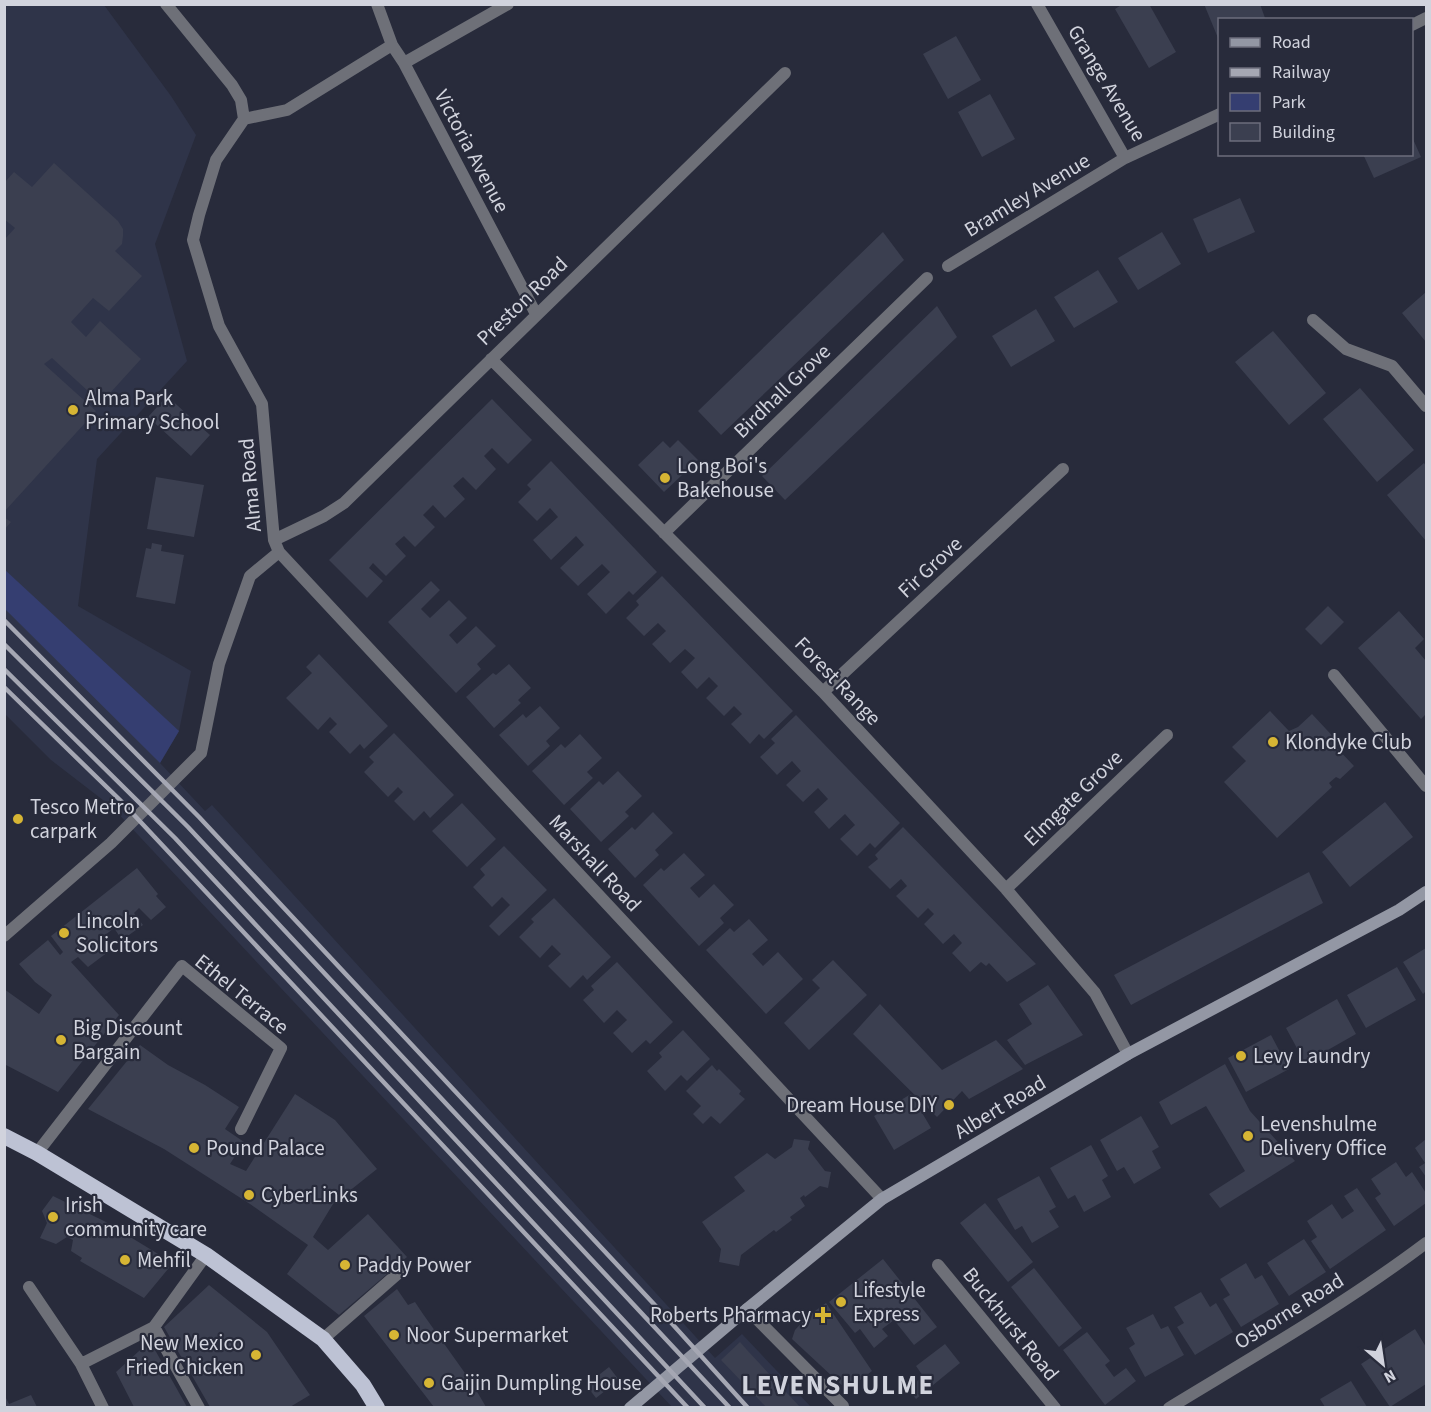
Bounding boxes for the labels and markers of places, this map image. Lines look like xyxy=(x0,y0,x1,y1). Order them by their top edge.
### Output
place label: Alma Park Primary School xyxy=(85,383,220,437)
marker: Alma Park Primary School xyxy=(66,403,80,417)
place label: Long Boi's Bakehouse xyxy=(677,451,774,505)
marker: Long Boi's Bakehouse xyxy=(658,471,672,485)
place label: Klondyke Club xyxy=(1285,727,1412,757)
marker: Klondyke Club xyxy=(1266,735,1280,749)
place label: Tesco Metro carpark xyxy=(30,792,135,846)
marker: Tesco Metro carpark xyxy=(11,812,25,826)
place label: Lincoln Solicitors xyxy=(76,906,158,960)
marker: Lincoln Solicitors xyxy=(57,926,71,940)
place label: Big Discount Bargain xyxy=(73,1013,183,1067)
marker: Big Discount Bargain xyxy=(54,1033,68,1047)
place label: Levy Laundry xyxy=(1253,1041,1370,1071)
marker: Levy Laundry xyxy=(1234,1049,1248,1063)
place label: Dream House DIY xyxy=(786,1090,938,1120)
marker: Dream House DIY xyxy=(942,1098,956,1112)
place label: Levenshulme Delivery Office xyxy=(1260,1109,1387,1163)
marker: Levenshulme Delivery Office xyxy=(1241,1129,1255,1143)
place label: Pound Palace xyxy=(206,1133,325,1163)
marker: Pound Palace xyxy=(187,1141,201,1155)
place label: CyberLinks xyxy=(261,1180,358,1210)
marker: CyberLinks xyxy=(242,1188,256,1202)
place label: Irish community care xyxy=(65,1190,207,1244)
marker: Irish community care xyxy=(46,1210,60,1224)
place label: Mehfil xyxy=(137,1245,191,1275)
place label: Paddy Power xyxy=(357,1250,472,1280)
marker: Mehfil xyxy=(118,1253,132,1267)
marker: Paddy Power xyxy=(338,1258,352,1272)
place label: Lifestyle Express xyxy=(853,1275,926,1329)
marker: Lifestyle Express xyxy=(834,1295,848,1309)
place label: Roberts Pharmacy xyxy=(650,1300,811,1330)
marker: Roberts Pharmacy xyxy=(816,1308,830,1322)
place label: Noor Supermarket xyxy=(406,1320,568,1350)
place label: New Mexico Fried Chicken xyxy=(125,1328,244,1382)
marker: Noor Supermarket xyxy=(387,1328,401,1342)
marker: New Mexico Fried Chicken xyxy=(249,1348,263,1362)
place label: Gaijin Dumpling House xyxy=(441,1368,642,1398)
marker: Gaijin Dumpling House xyxy=(422,1376,436,1390)

